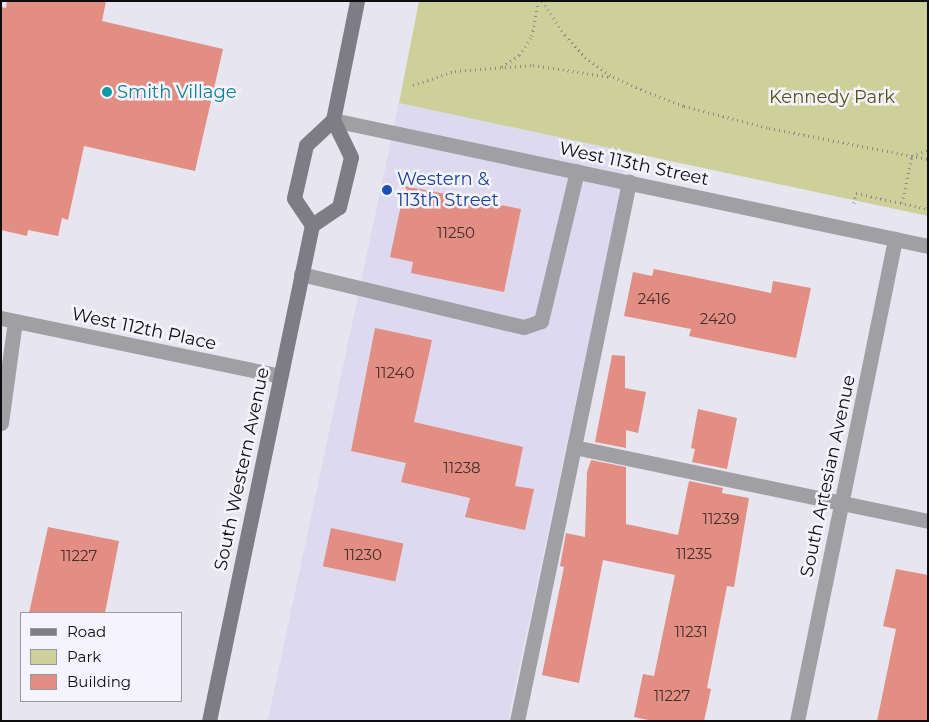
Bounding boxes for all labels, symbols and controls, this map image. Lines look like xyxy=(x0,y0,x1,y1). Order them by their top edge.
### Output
place label: Smith Village xyxy=(117,81,237,103)
marker: Smith Village xyxy=(101,86,113,98)
park label: Kennedy Park xyxy=(769,86,895,108)
street label: West 113th Street xyxy=(557,138,711,190)
place label: Western & 113th Street xyxy=(397,169,499,212)
marker: Western & 113th Street xyxy=(381,184,393,196)
house number: 11250 xyxy=(437,224,475,242)
house number: 2416 xyxy=(638,290,670,308)
street label: West 112th Place xyxy=(70,303,218,355)
house number: 2420 xyxy=(700,310,736,328)
house number: 11240 xyxy=(376,364,414,382)
street label: South Western Avenue xyxy=(210,365,274,573)
street label: South Artesian Avenue xyxy=(796,373,860,579)
house number: 11238 xyxy=(443,459,481,477)
house number: 11239 xyxy=(703,510,739,528)
house number: 11235 xyxy=(676,545,712,563)
house number: 11230 xyxy=(344,546,382,564)
house number: 11227 xyxy=(61,547,97,565)
legend xyxy=(20,612,182,702)
text: Road xyxy=(67,622,106,641)
house number: 11231 xyxy=(674,623,708,641)
text: Park xyxy=(67,647,101,666)
text: Building xyxy=(67,672,131,691)
house number: 11227 xyxy=(654,687,690,705)

